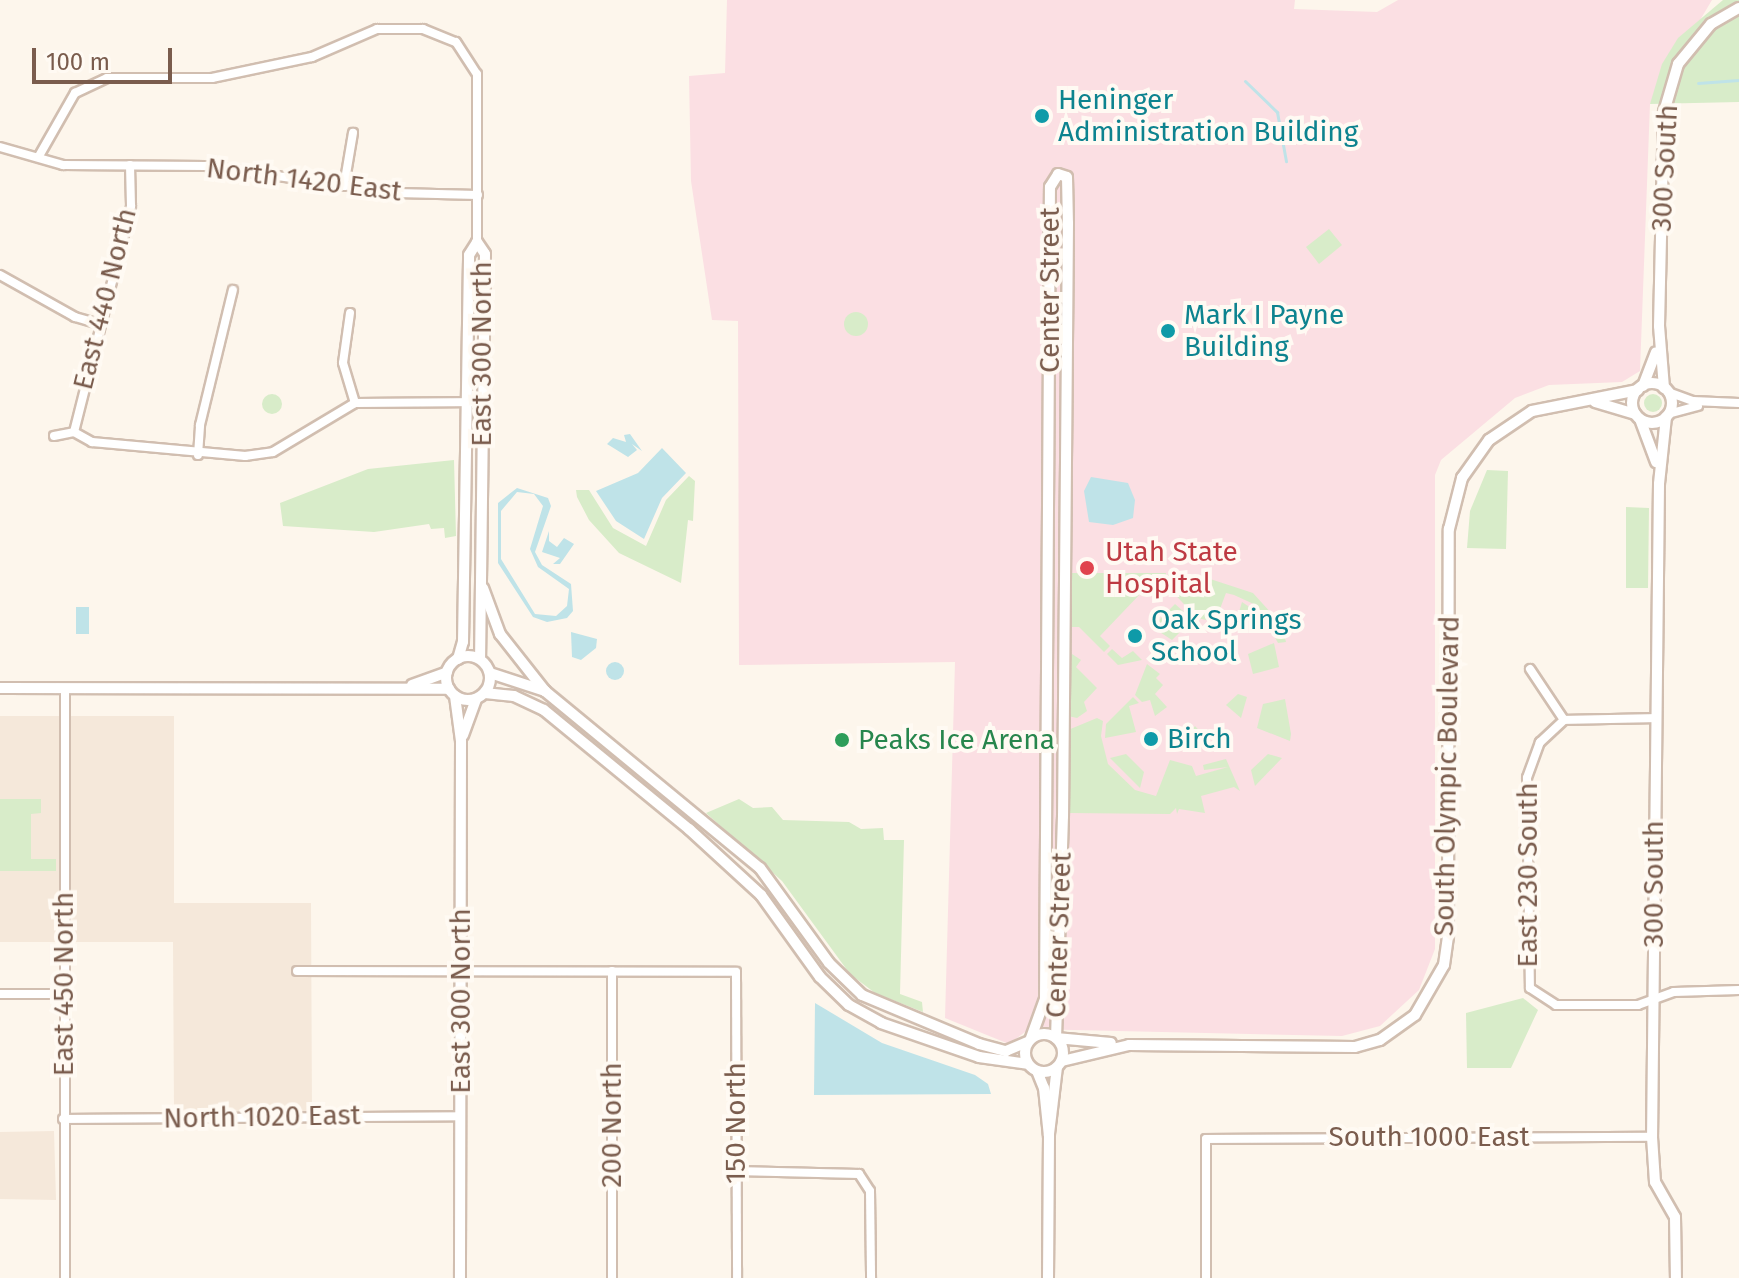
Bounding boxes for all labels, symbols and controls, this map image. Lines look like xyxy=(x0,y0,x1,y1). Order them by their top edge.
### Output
scale bar xyxy=(36,32,176,82)
text: 100 m xyxy=(46,48,110,76)
place label: Heninger Administration Building xyxy=(1058,83,1358,149)
street label: 300 South xyxy=(1645,104,1685,232)
marker: Heninger Administration Building xyxy=(1033,107,1051,125)
street label: North 1420 East xyxy=(205,151,403,209)
street label: East 440 North xyxy=(66,205,144,393)
street label: Center Street xyxy=(1033,207,1067,373)
street label: East 300 North xyxy=(465,261,499,447)
place label: Mark I Payne Building xyxy=(1184,298,1344,364)
marker: Mark I Payne Building xyxy=(1159,322,1177,340)
place label: Utah State Hospital xyxy=(1105,535,1238,601)
marker: Utah State Hospital xyxy=(1076,557,1098,579)
place label: Oak Springs School xyxy=(1151,603,1302,669)
street label: South Olympic Boulevard xyxy=(1427,616,1467,936)
marker: Oak Springs School xyxy=(1126,627,1144,645)
place label: Birch xyxy=(1167,722,1232,756)
place label: Peaks Ice Arena xyxy=(858,723,1055,757)
marker: Birch xyxy=(1142,730,1160,748)
marker: Peaks Ice Arena xyxy=(833,731,851,749)
street label: East 230 South xyxy=(1511,782,1545,968)
street label: 300 South xyxy=(1637,820,1671,948)
street label: Center Street xyxy=(1039,852,1079,1018)
street label: East 450 North xyxy=(47,892,81,1076)
street label: East 300 North xyxy=(444,908,478,1094)
street label: 200 North xyxy=(595,1062,629,1188)
street label: 150 North xyxy=(719,1062,753,1184)
street label: North 1020 East xyxy=(163,1098,361,1136)
street label: South 1000 East xyxy=(1328,1120,1530,1154)

